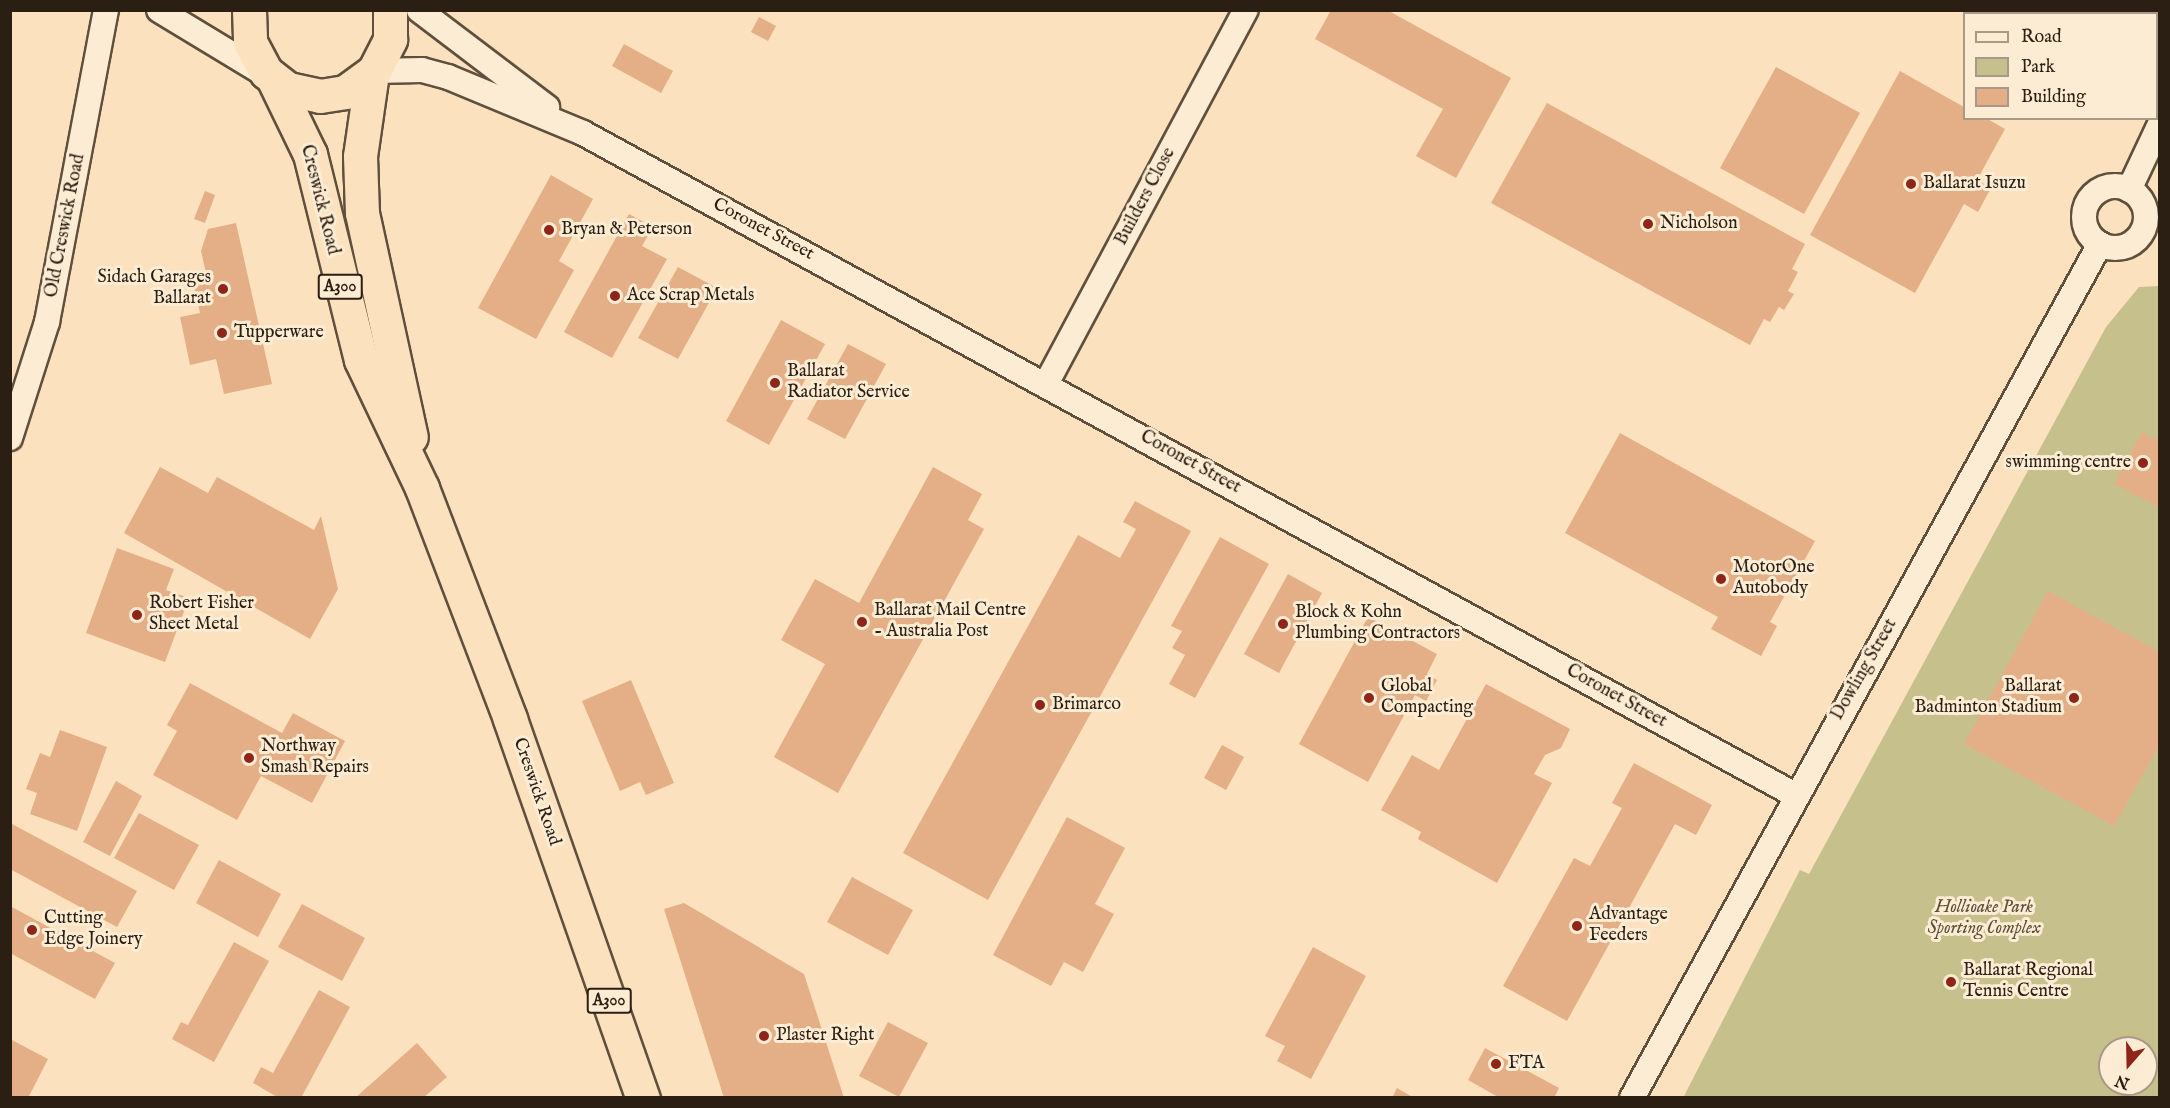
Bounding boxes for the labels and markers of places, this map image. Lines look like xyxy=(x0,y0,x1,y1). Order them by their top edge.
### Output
place label: Ballarat Isuzu xyxy=(1923,173,2026,195)
marker: Ballarat Isuzu xyxy=(1904,177,1918,191)
place label: Nicholson xyxy=(1660,213,1738,235)
marker: Nicholson xyxy=(1641,217,1655,231)
place label: Bryan & Peterson xyxy=(561,219,692,241)
marker: Bryan & Peterson xyxy=(542,223,556,237)
place label: Sidach Garages Ballarat xyxy=(98,268,211,310)
marker: Sidach Garages Ballarat xyxy=(216,282,230,296)
place label: Ace Scrap Metals xyxy=(627,285,754,307)
marker: Ace Scrap Metals xyxy=(608,289,622,303)
place label: Tupperware xyxy=(234,322,324,344)
marker: Tupperware xyxy=(215,326,229,340)
place label: Ballarat Radiator Service xyxy=(787,362,910,404)
marker: Ballarat Radiator Service xyxy=(768,376,782,390)
place label: swimming centre xyxy=(2006,452,2131,474)
marker: swimming centre xyxy=(2136,456,2150,470)
place label: MotorOne Autobody xyxy=(1733,558,1815,600)
marker: MotorOne Autobody xyxy=(1714,572,1728,586)
place label: Robert Fisher Sheet Metal xyxy=(149,594,254,636)
place label: Ballarat Mail Centre - Australia Post xyxy=(874,601,1026,644)
place label: Block & Kohn Plumbing Contractors xyxy=(1295,603,1460,646)
marker: Robert Fisher Sheet Metal xyxy=(130,608,144,622)
marker: Ballarat Mail Centre - Australia Post xyxy=(855,615,869,629)
marker: Block & Kohn Plumbing Contractors xyxy=(1276,617,1290,631)
place label: Global Compacting xyxy=(1381,677,1473,720)
place label: Ballarat Badminton Stadium xyxy=(1914,677,2062,720)
marker: Global Compacting xyxy=(1362,691,1376,705)
marker: Ballarat Badminton Stadium xyxy=(2067,691,2081,705)
place label: Brimarco xyxy=(1052,694,1121,716)
marker: Brimarco xyxy=(1033,698,1047,712)
place label: Northway Smash Repairs xyxy=(261,737,369,780)
marker: Northway Smash Repairs xyxy=(242,751,256,765)
place label: Advantage Feeders xyxy=(1589,905,1668,948)
place label: Cutting Edge Joinery xyxy=(44,909,143,952)
marker: Advantage Feeders xyxy=(1570,919,1584,933)
marker: Cutting Edge Joinery xyxy=(25,923,39,937)
place label: Ballarat Regional Tennis Centre xyxy=(1963,961,2093,1004)
marker: Ballarat Regional Tennis Centre xyxy=(1944,975,1958,989)
place label: Plaster Right xyxy=(776,1025,874,1047)
marker: Plaster Right xyxy=(757,1029,771,1043)
place label: FTA xyxy=(1508,1053,1544,1075)
marker: FTA xyxy=(1489,1057,1503,1071)

